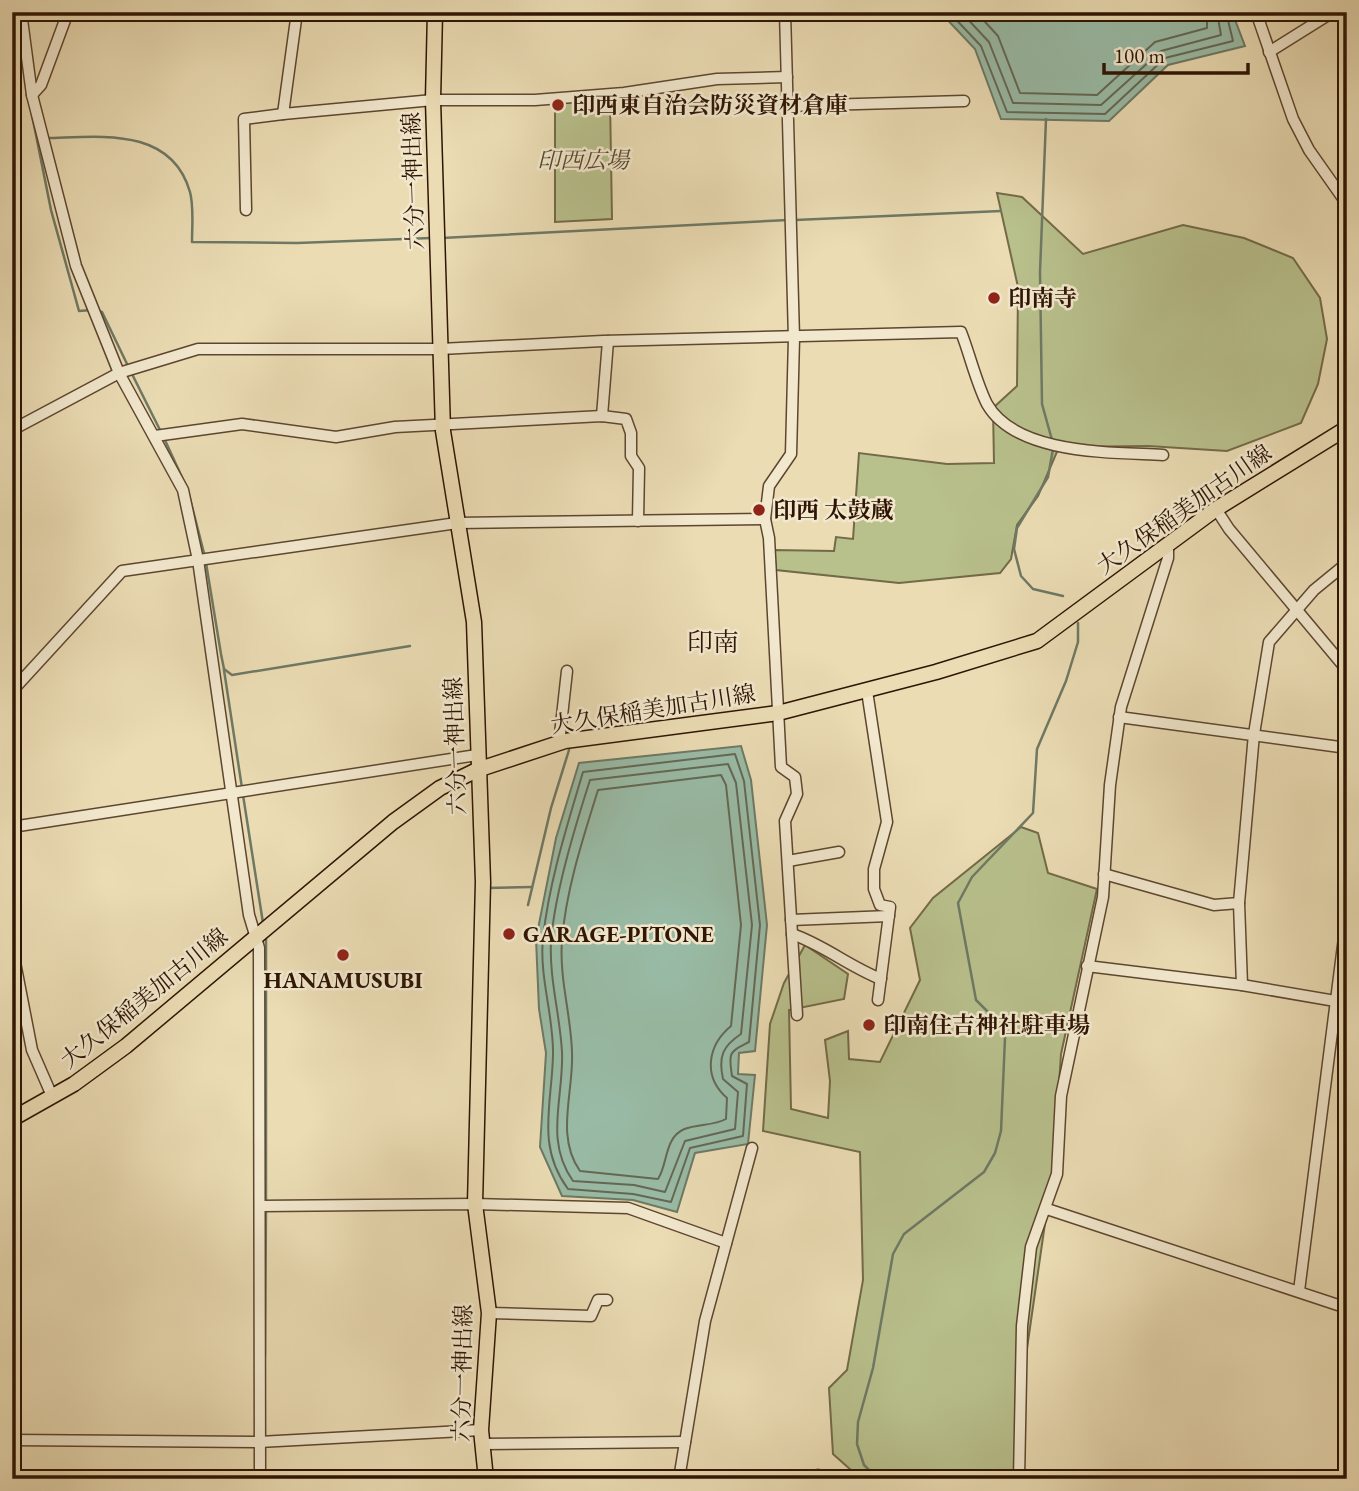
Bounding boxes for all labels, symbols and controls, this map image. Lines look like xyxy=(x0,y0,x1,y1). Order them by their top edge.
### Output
scale bar xyxy=(1104,32,1247,76)
text: 100 m xyxy=(1114,42,1165,69)
place label: 印西東自治会防災資材倉庫 xyxy=(572,90,848,120)
marker: 印西東自治会防災資材倉庫 xyxy=(550,97,566,113)
street label: 六分一神出線 xyxy=(396,112,430,250)
park label: 印西広場 xyxy=(537,145,631,175)
place label: 印南寺 xyxy=(1008,283,1077,313)
marker: 印南寺 xyxy=(986,290,1002,306)
street label: 大久保稲美加古川線 xyxy=(1091,437,1277,581)
place label: 印西 太鼓蔵 xyxy=(773,495,893,525)
marker: 印西 太鼓蔵 xyxy=(751,502,767,518)
district label: 印南 xyxy=(687,625,739,659)
street label: 六分一神出線 xyxy=(438,677,472,815)
street label: 大久保稲美加古川線 xyxy=(548,678,758,740)
place label: GARAGE-PITONE xyxy=(523,919,714,949)
street label: 大久保稲美加古川線 xyxy=(54,921,234,1075)
marker: GARAGE-PITONE xyxy=(501,926,517,942)
marker: HANAMUSUBI xyxy=(335,947,351,963)
place label: HANAMUSUBI xyxy=(263,965,423,995)
place label: 印南住吉神社駐車場 xyxy=(883,1010,1090,1040)
marker: 印南住吉神社駐車場 xyxy=(861,1017,877,1033)
street label: 六分一神出線 xyxy=(446,1304,478,1442)

